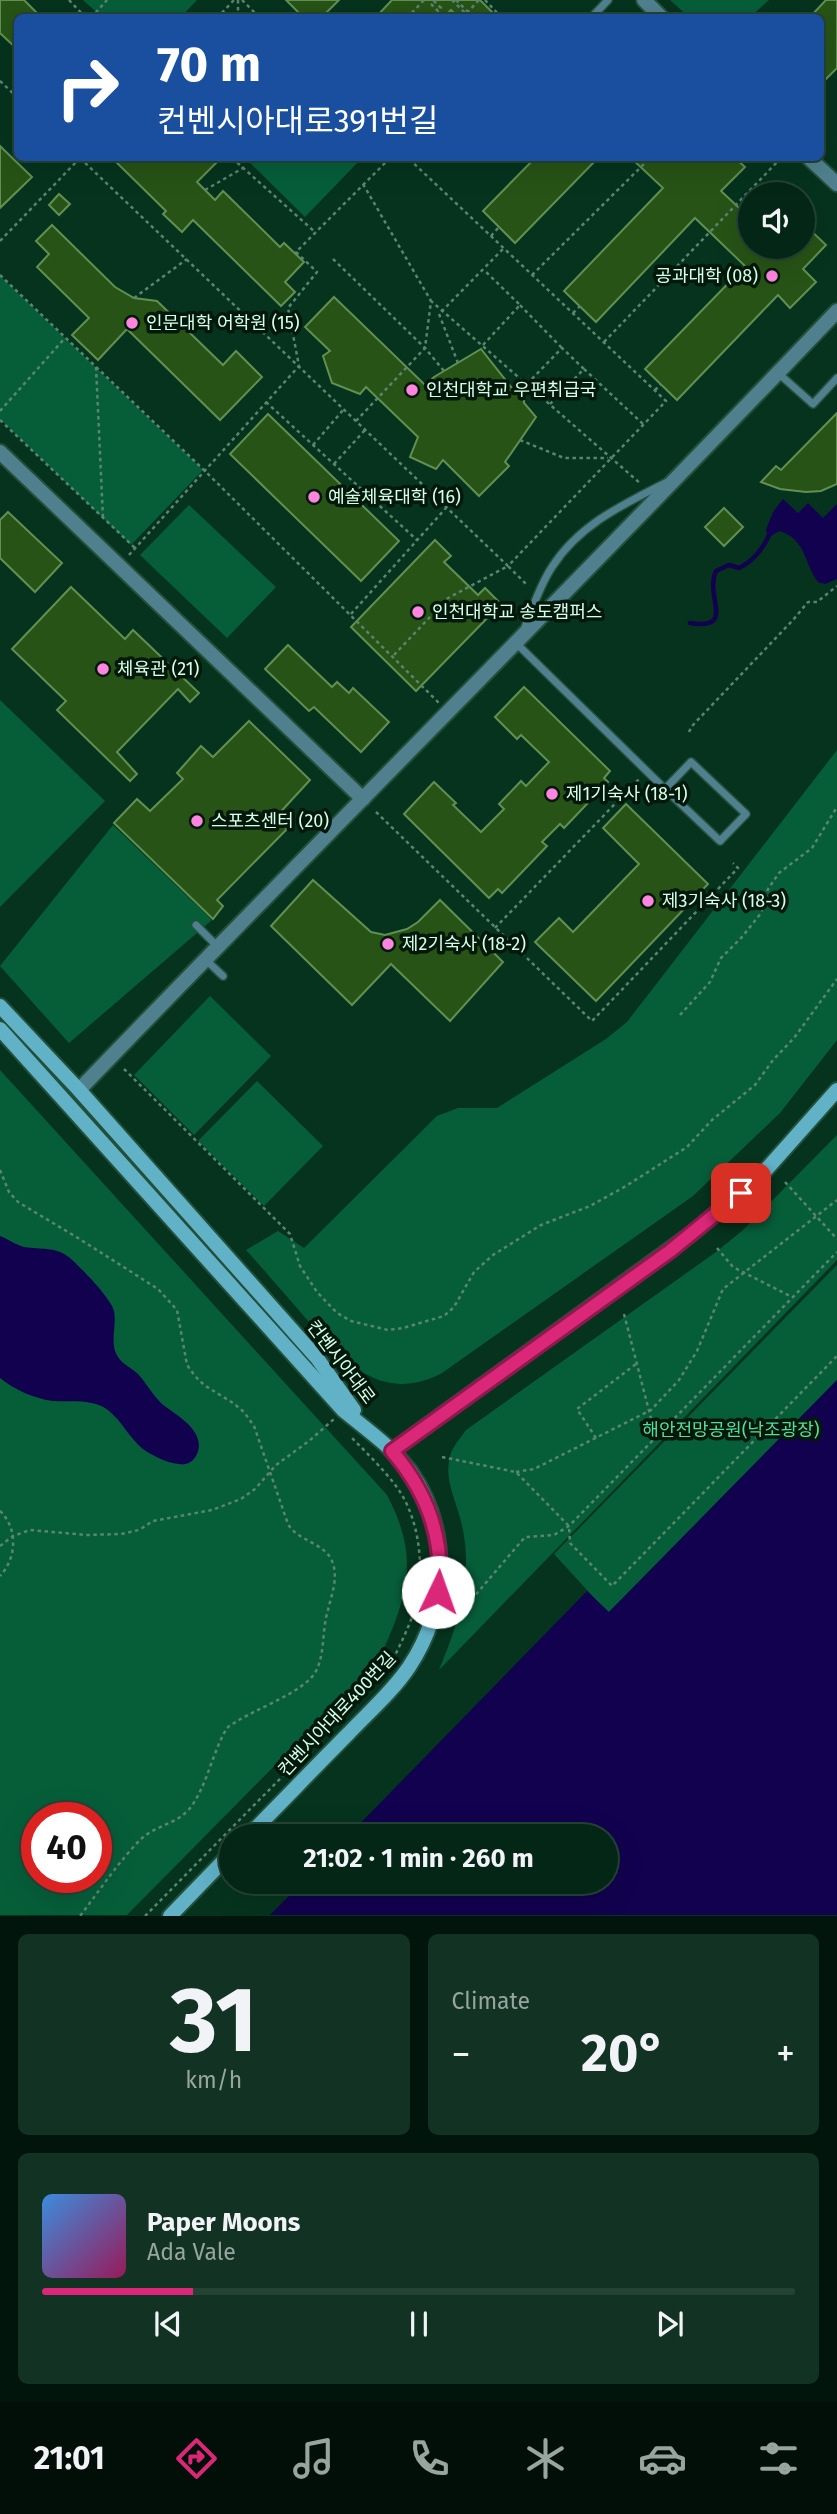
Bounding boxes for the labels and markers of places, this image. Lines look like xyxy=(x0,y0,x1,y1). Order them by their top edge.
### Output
place label: 공과대학 (08) xyxy=(655,265,758,287)
marker: 공과대학 (08) xyxy=(764,268,780,284)
place label: 인문대학 어학원 (15) xyxy=(146,312,300,334)
marker: 인문대학 어학원 (15) xyxy=(124,315,140,331)
place label: 인천대학교 우편취급국 xyxy=(426,379,596,401)
marker: 인천대학교 우편취급국 xyxy=(404,382,420,398)
place label: 예술체육대학 (16) xyxy=(328,486,461,508)
marker: 예술체육대학 (16) xyxy=(306,489,322,505)
place label: 인천대학교 송도캠퍼스 xyxy=(432,601,602,623)
marker: 인천대학교 송도캠퍼스 xyxy=(410,604,426,620)
place label: 체육관 (21) xyxy=(117,658,200,680)
marker: 체육관 (21) xyxy=(95,661,111,677)
place label: 제1기숙사 (18-1) xyxy=(566,783,688,805)
marker: 제1기숙사 (18-1) xyxy=(544,786,560,802)
place label: 스포츠센터 (20) xyxy=(211,810,329,832)
marker: 스포츠센터 (20) xyxy=(189,813,205,829)
place label: 제3기숙사 (18-3) xyxy=(662,890,786,912)
marker: 제3기숙사 (18-3) xyxy=(640,893,656,909)
place label: 제2기숙사 (18-2) xyxy=(402,933,526,955)
marker: 제2기숙사 (18-2) xyxy=(380,936,396,952)
pin xyxy=(711,1163,771,1223)

